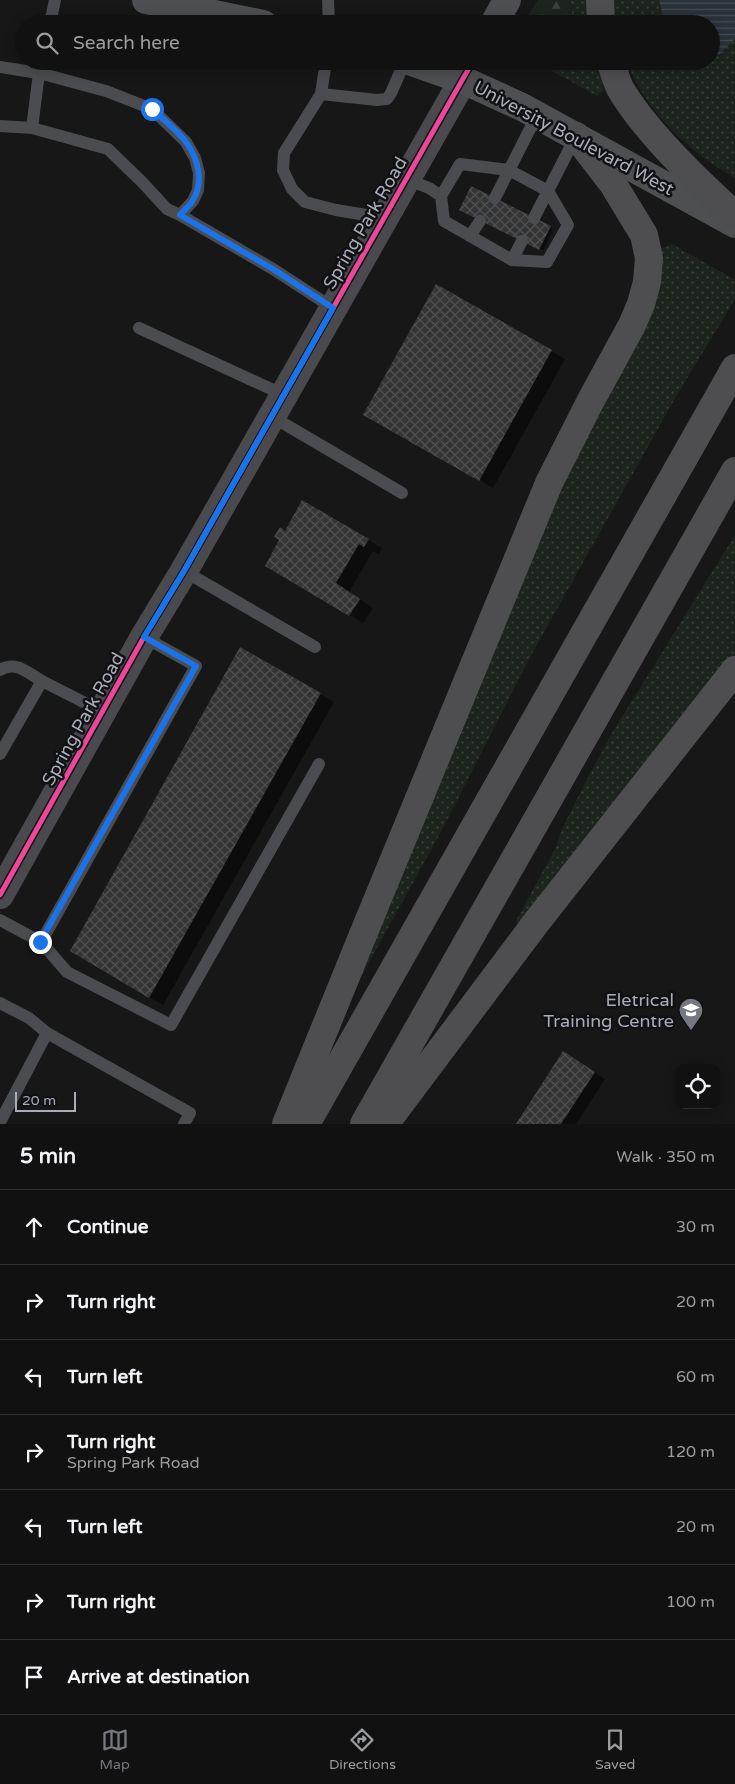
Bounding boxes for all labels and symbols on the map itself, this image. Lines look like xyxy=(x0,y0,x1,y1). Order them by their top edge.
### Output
street label: University Boulevard West xyxy=(470,76,678,200)
route start xyxy=(141,98,164,121)
street label: Spring Park Road xyxy=(318,153,412,293)
street label: Spring Park Road xyxy=(37,648,129,790)
route end xyxy=(29,931,52,954)
place label: Eletrical Training Centre xyxy=(543,989,674,1032)
school or university icon: Eletrical Training Centre xyxy=(678,997,704,1031)
scale bar xyxy=(15,1089,76,1112)

